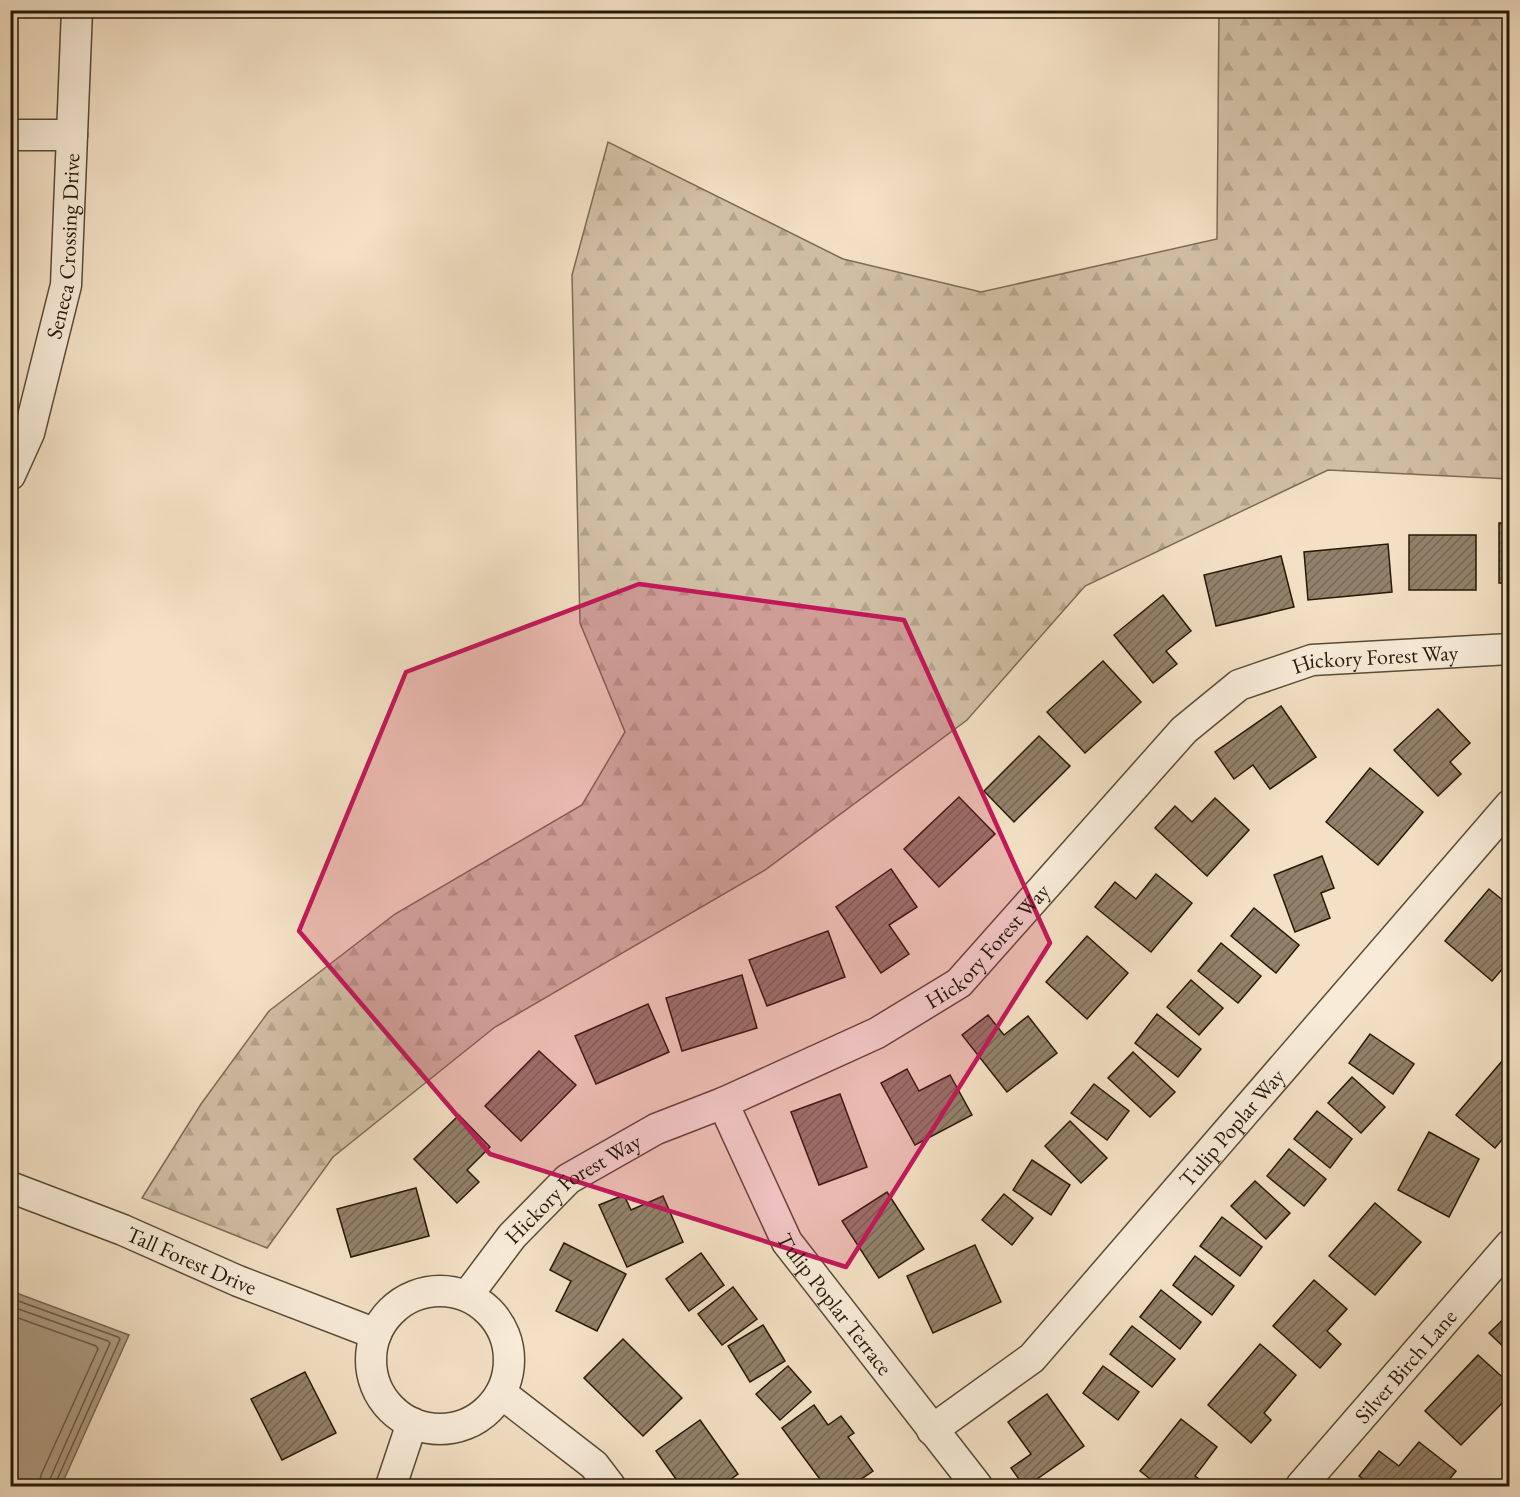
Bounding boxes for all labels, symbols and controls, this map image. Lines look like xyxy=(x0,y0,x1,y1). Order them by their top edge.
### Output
street label: Seneca Crossing Drive xyxy=(39,152,86,342)
street label: Hickory Forest Way xyxy=(1288,637,1459,680)
street label: Hickory Forest Way xyxy=(919,877,1056,1015)
street label: Tulip Poplar Way xyxy=(1172,1062,1291,1193)
street label: Hickory Forest Way xyxy=(498,1126,646,1250)
street label: Tall Forest Drive xyxy=(122,1219,261,1301)
street label: Tulip Poplar Terrace xyxy=(770,1228,900,1381)
street label: Silver Birch Lane xyxy=(1348,1302,1463,1429)

